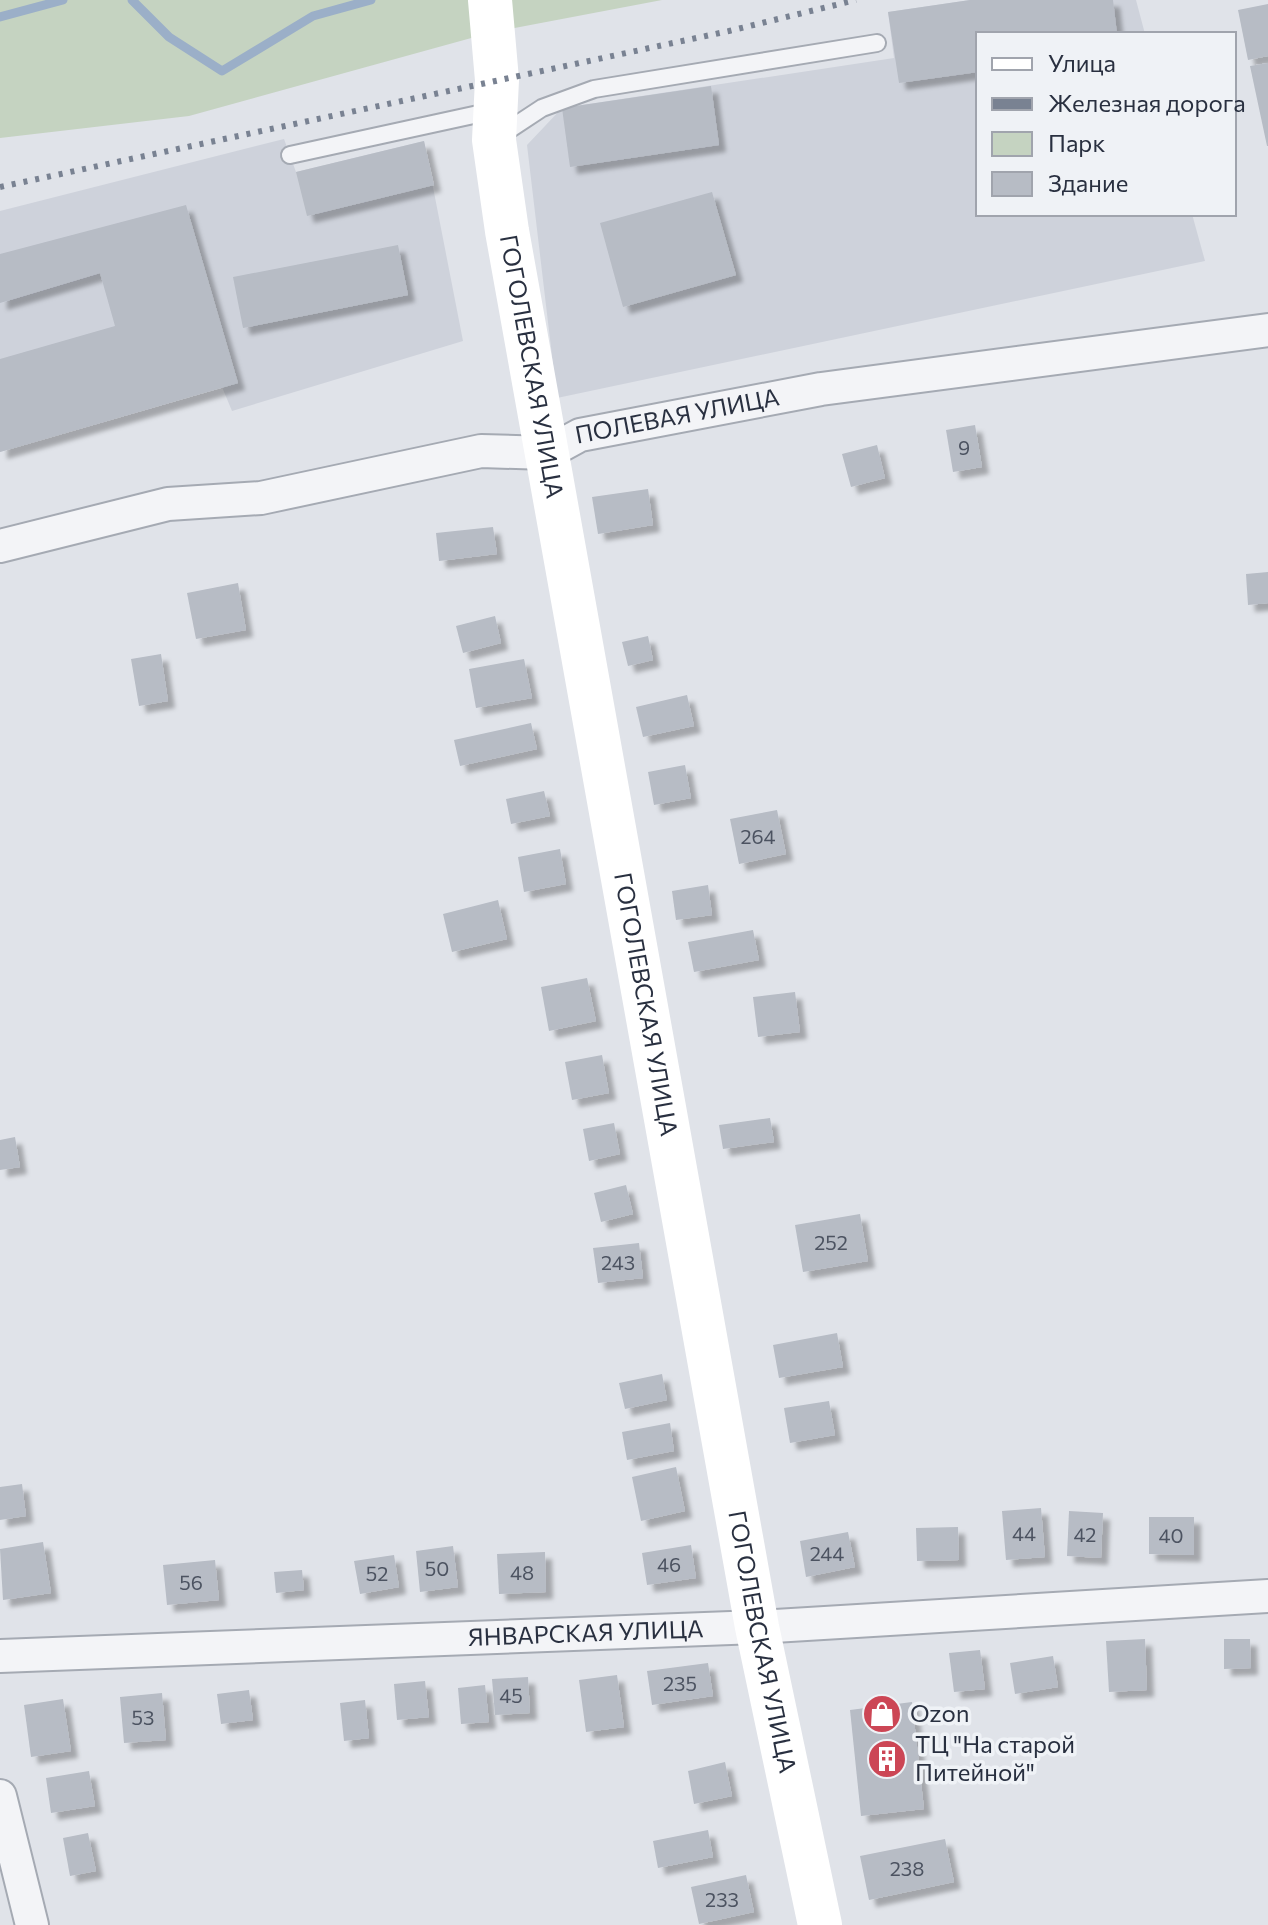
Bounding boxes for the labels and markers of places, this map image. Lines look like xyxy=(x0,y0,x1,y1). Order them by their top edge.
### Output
shop icon: Ozon xyxy=(861,1693,903,1735)
place label: Ozon xyxy=(910,1698,970,1727)
place label: ТЦ "На старой Питейной" xyxy=(915,1729,1075,1786)
building icon: ТЦ "На старой Питейной" xyxy=(866,1738,908,1780)

